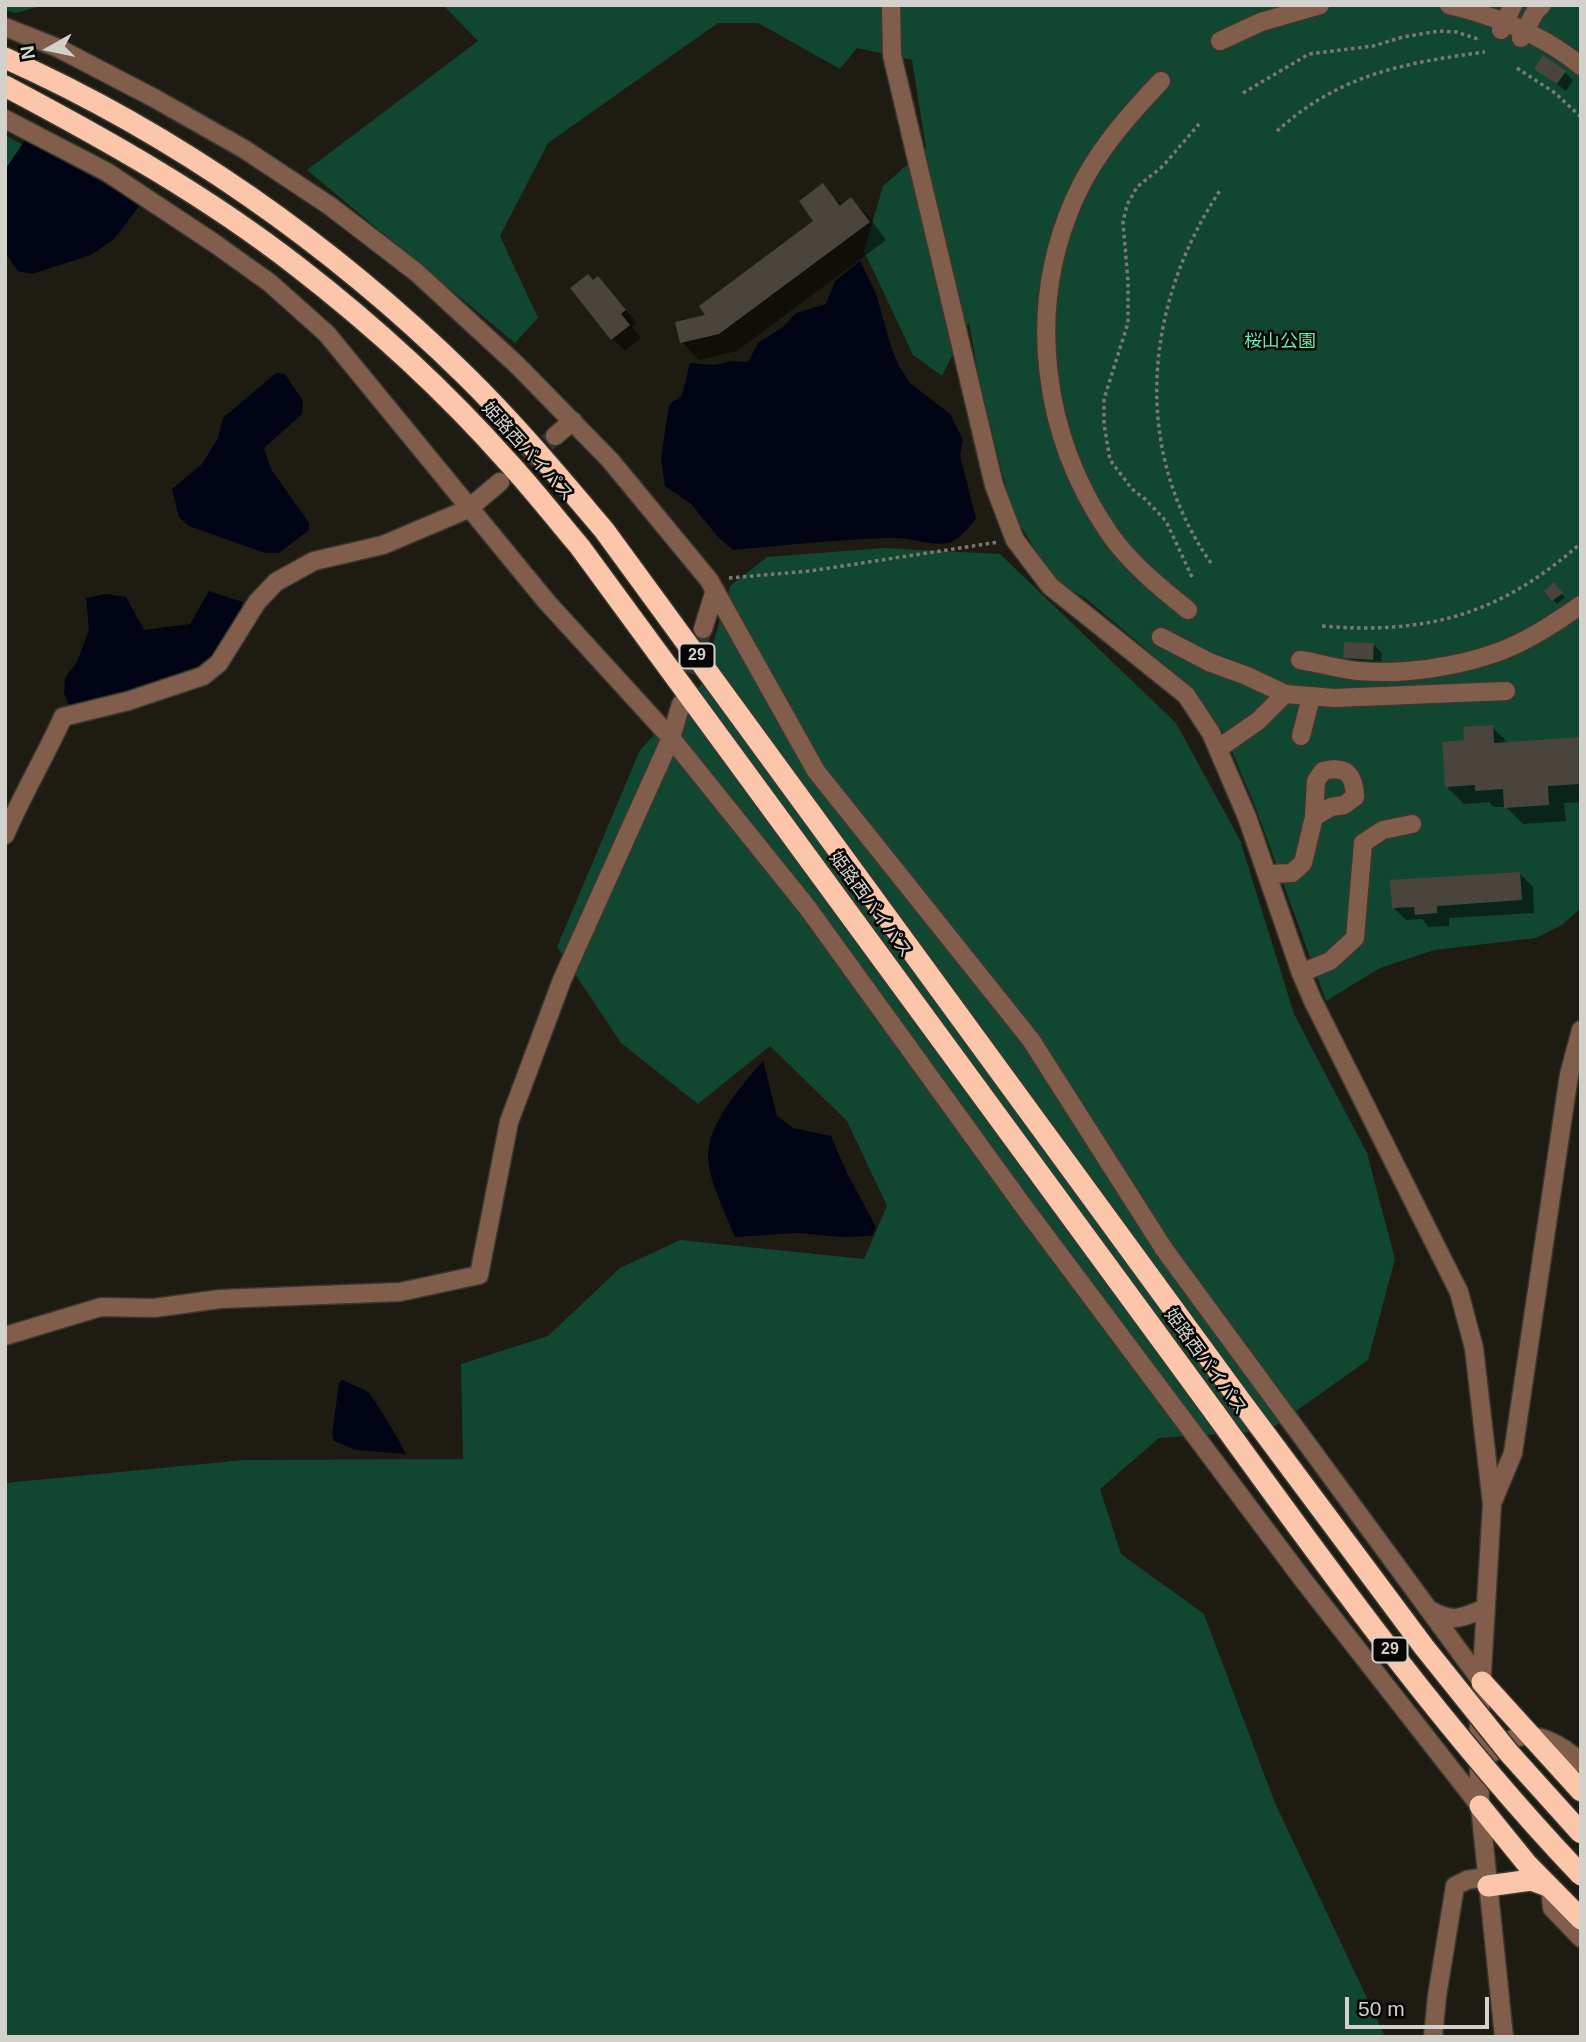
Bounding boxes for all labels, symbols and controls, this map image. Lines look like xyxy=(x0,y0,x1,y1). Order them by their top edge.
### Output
north arrow xyxy=(14,14,84,84)
text: N xyxy=(16,44,39,61)
park label: 桜山公園 xyxy=(1244,331,1316,353)
street label: 姫路西バイパス xyxy=(477,398,577,506)
road number: 29 xyxy=(680,643,714,668)
street label: 姫路西バイパス xyxy=(824,848,916,962)
street label: 姫路西バイパス xyxy=(1159,1305,1251,1419)
road number: 29 xyxy=(1372,1638,1408,1662)
scale bar xyxy=(1348,1982,1492,2026)
text: 50 m xyxy=(1358,1997,1405,2020)

